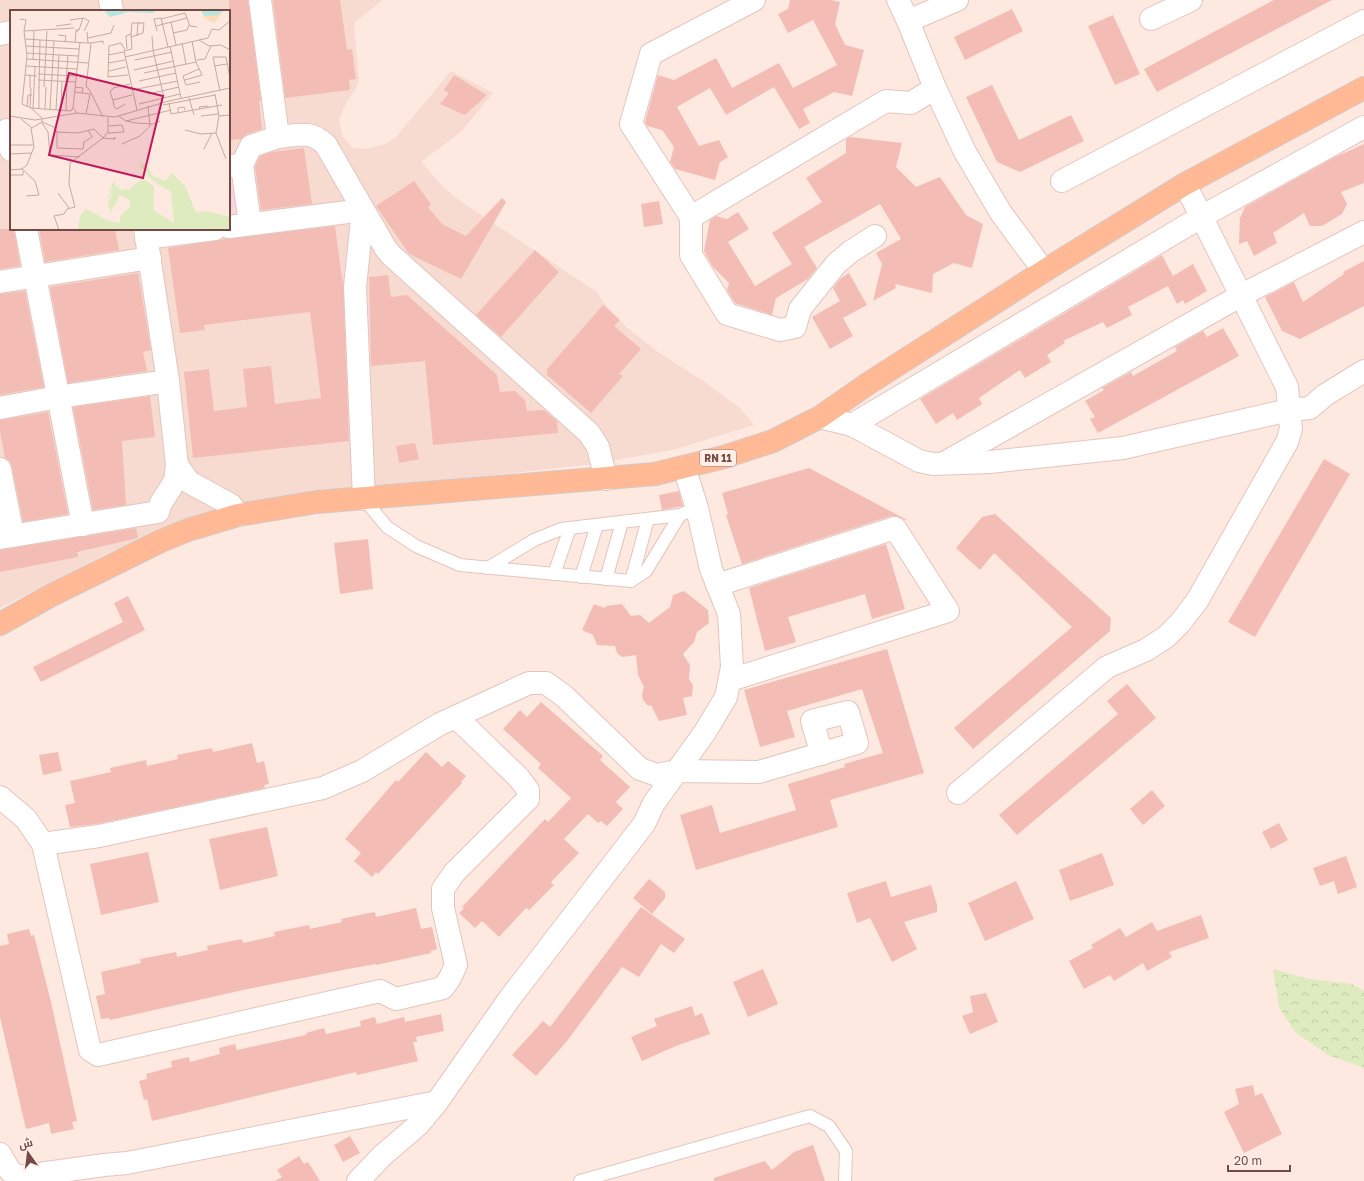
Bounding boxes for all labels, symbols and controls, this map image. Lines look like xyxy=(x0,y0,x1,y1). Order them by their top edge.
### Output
inset map xyxy=(10,10,230,230)
road number: RN 11 xyxy=(700,450,736,466)
north arrow xyxy=(8,1133,48,1173)
text: ش xyxy=(17,1135,34,1152)
scale bar xyxy=(1228,1147,1290,1173)
text: 20 m xyxy=(1234,1153,1262,1168)

